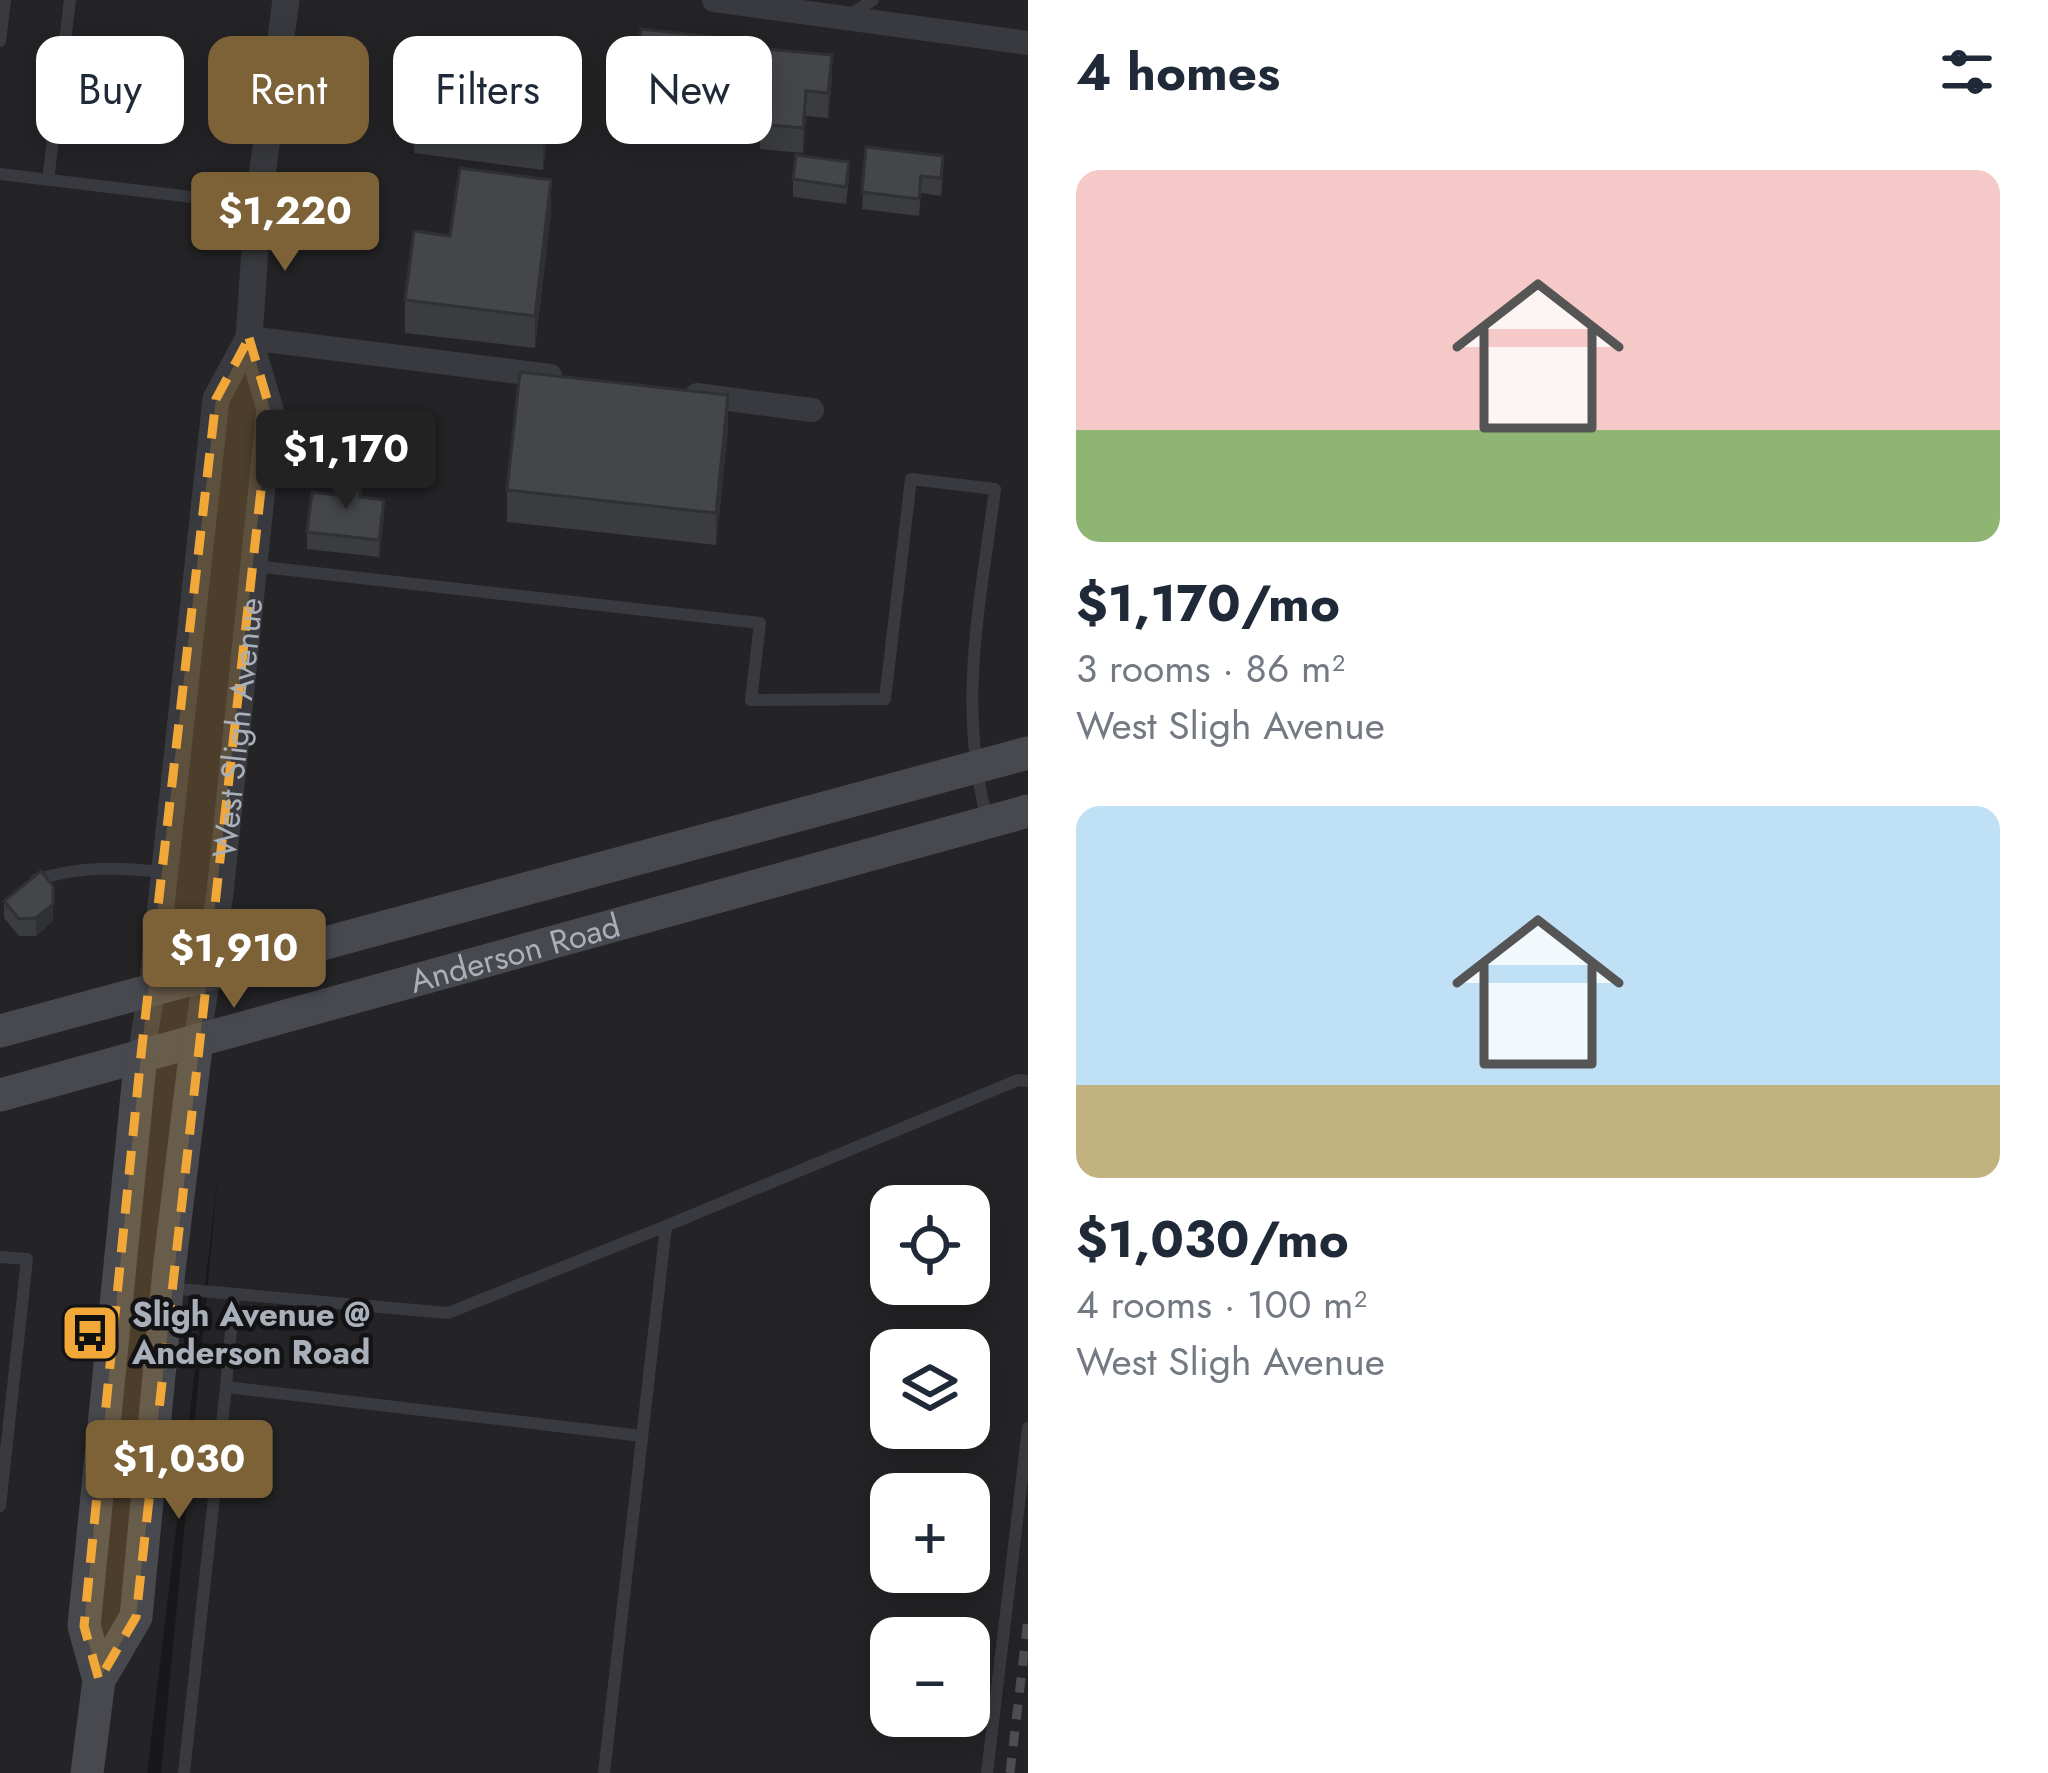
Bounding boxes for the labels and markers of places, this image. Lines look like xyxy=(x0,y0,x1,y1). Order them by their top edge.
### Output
pin: $1,220 xyxy=(187,172,383,274)
pin: $1,170 xyxy=(248,410,444,512)
pin: $1,910 xyxy=(136,909,332,1011)
place label: Sligh Avenue @ Anderson Road xyxy=(131,1291,370,1376)
bus stop icon: Sligh Avenue @ Anderson Road xyxy=(59,1302,121,1364)
pin: $1,030 xyxy=(81,1420,277,1522)

